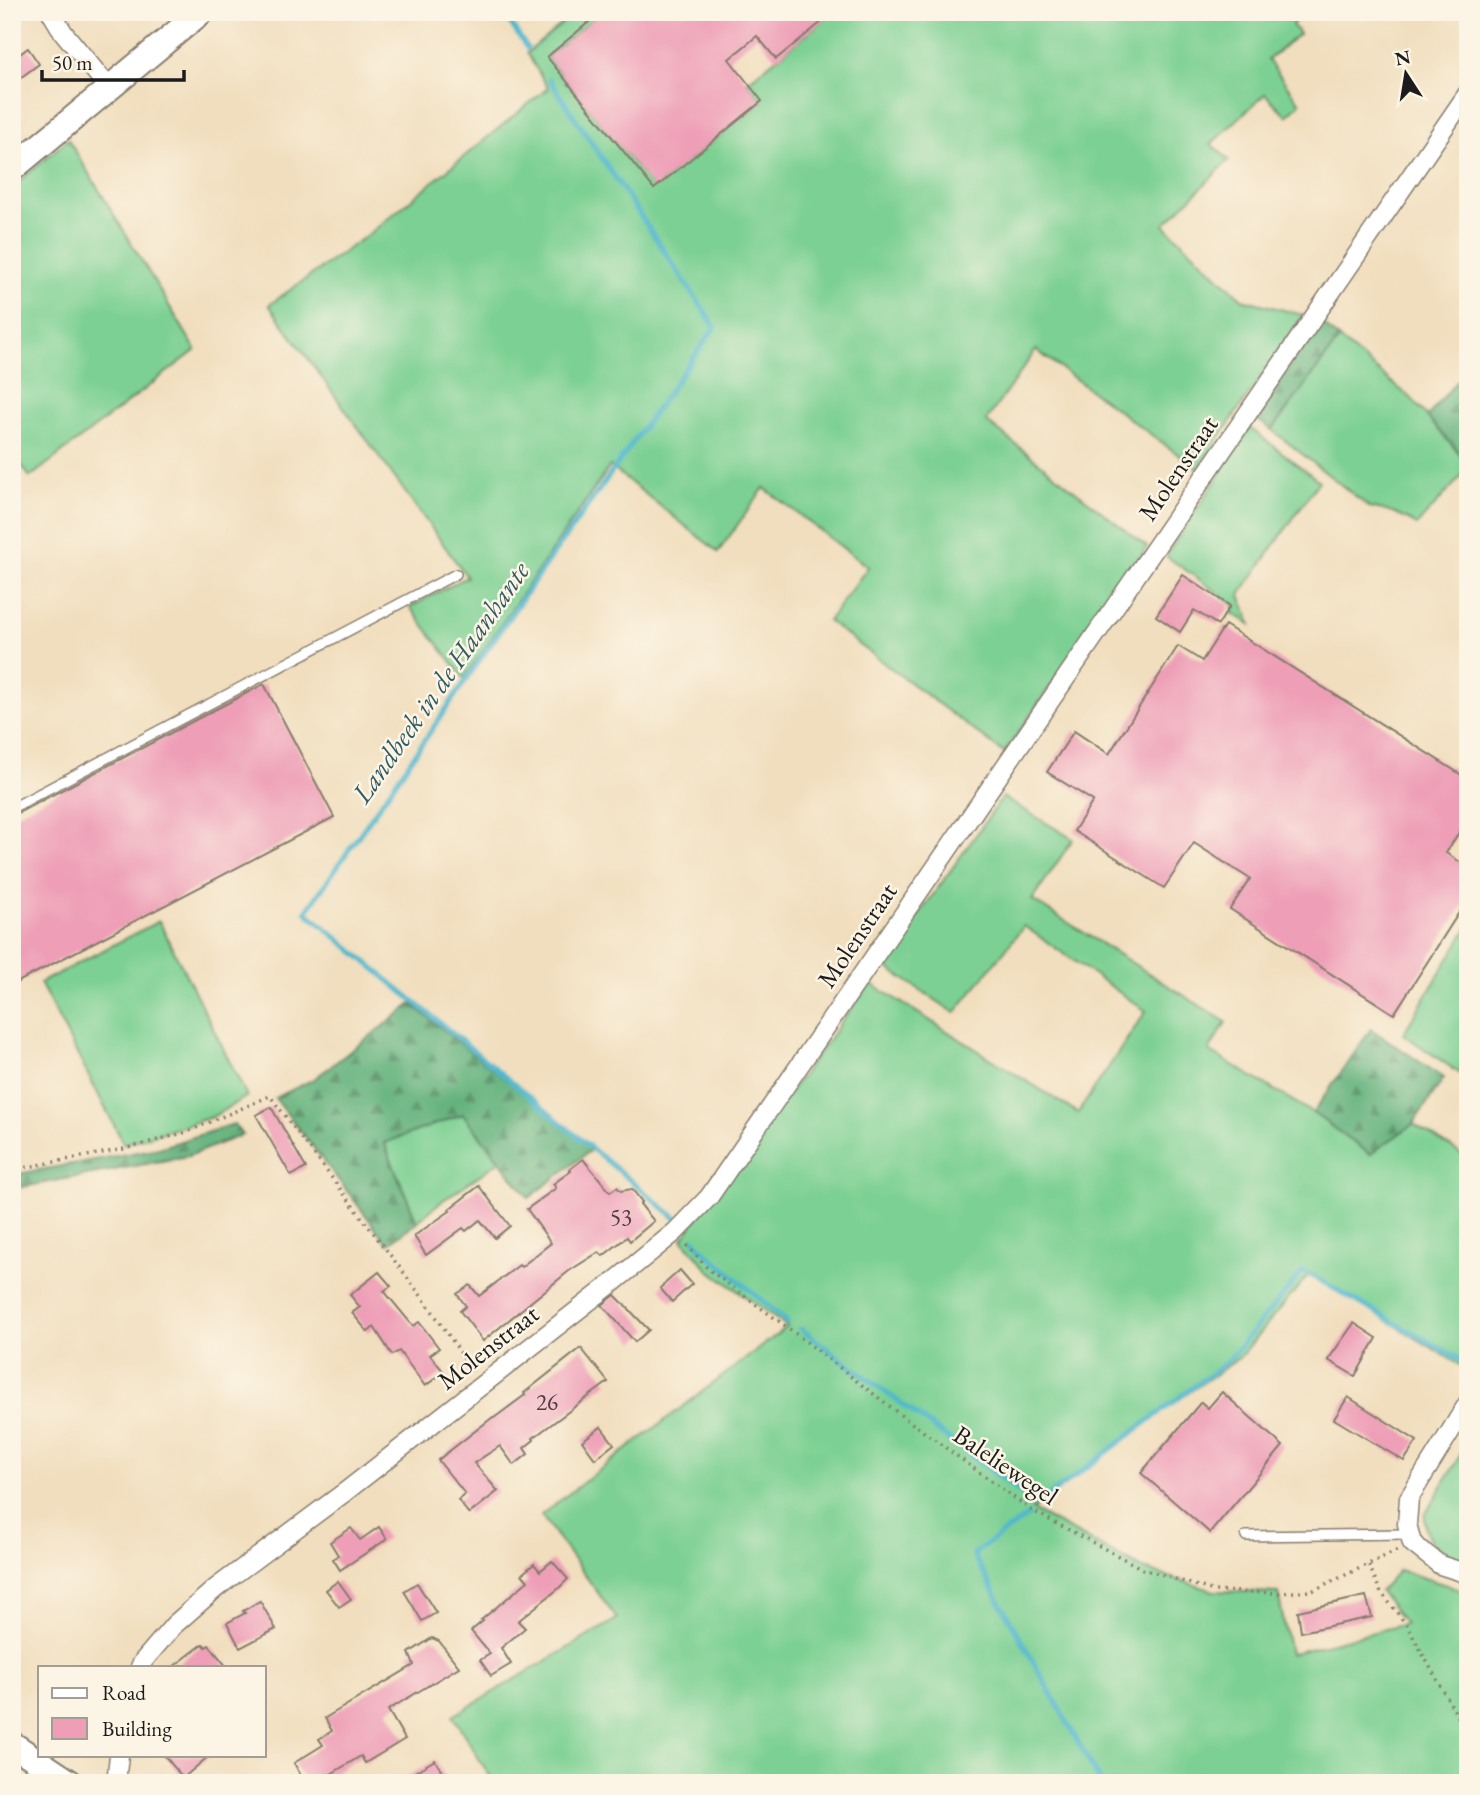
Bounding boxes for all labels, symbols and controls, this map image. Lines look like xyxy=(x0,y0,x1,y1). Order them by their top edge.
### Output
scale bar xyxy=(42,38,184,82)
north arrow xyxy=(1372,38,1442,108)
text: N xyxy=(1392,44,1413,72)
text: 50 m xyxy=(52,49,93,76)
street label: Molenstraat xyxy=(1130,409,1226,527)
water label: Landbeek in de Haanhante xyxy=(342,554,537,811)
street label: Molenstraat xyxy=(809,876,905,994)
house number: 53 xyxy=(610,1202,632,1232)
street label: Molenstraat xyxy=(430,1297,546,1397)
house number: 26 xyxy=(536,1387,558,1417)
street label: Baleliewegel xyxy=(947,1417,1065,1513)
legend xyxy=(38,1666,266,1756)
text: Road xyxy=(102,1679,146,1706)
text: Building xyxy=(102,1715,172,1742)

